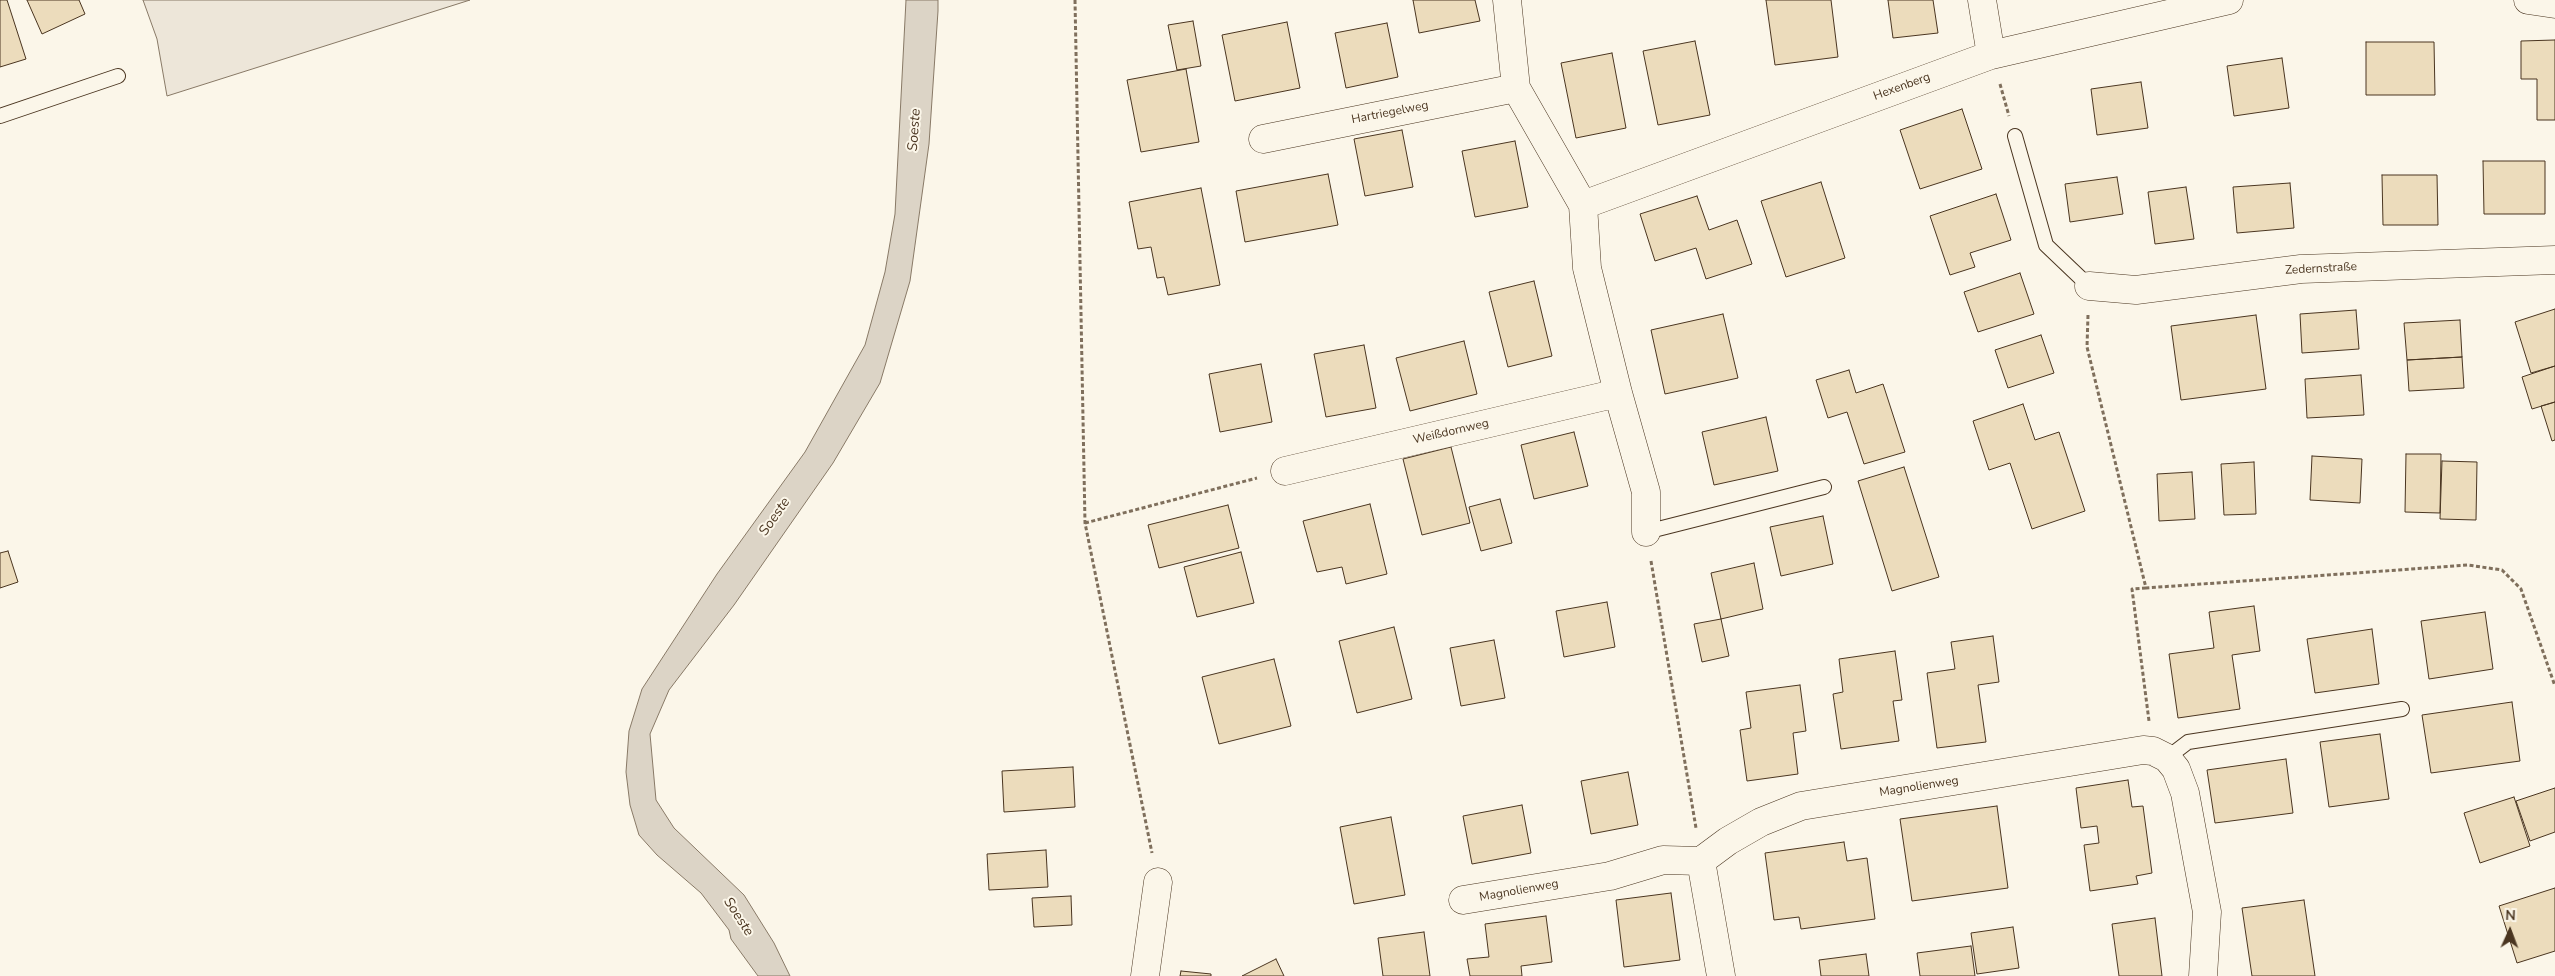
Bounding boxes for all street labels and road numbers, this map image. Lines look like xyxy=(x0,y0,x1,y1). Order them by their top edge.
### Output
street label: Hexenberg xyxy=(1872,70,1932,104)
street label: Hartriegelweg xyxy=(1350,98,1430,128)
street label: Zedernstraße xyxy=(2285,260,2357,278)
street label: Weißdornweg xyxy=(1412,416,1490,448)
street label: Magnolienweg xyxy=(1878,774,1960,800)
street label: Magnolienweg xyxy=(1478,877,1560,905)

